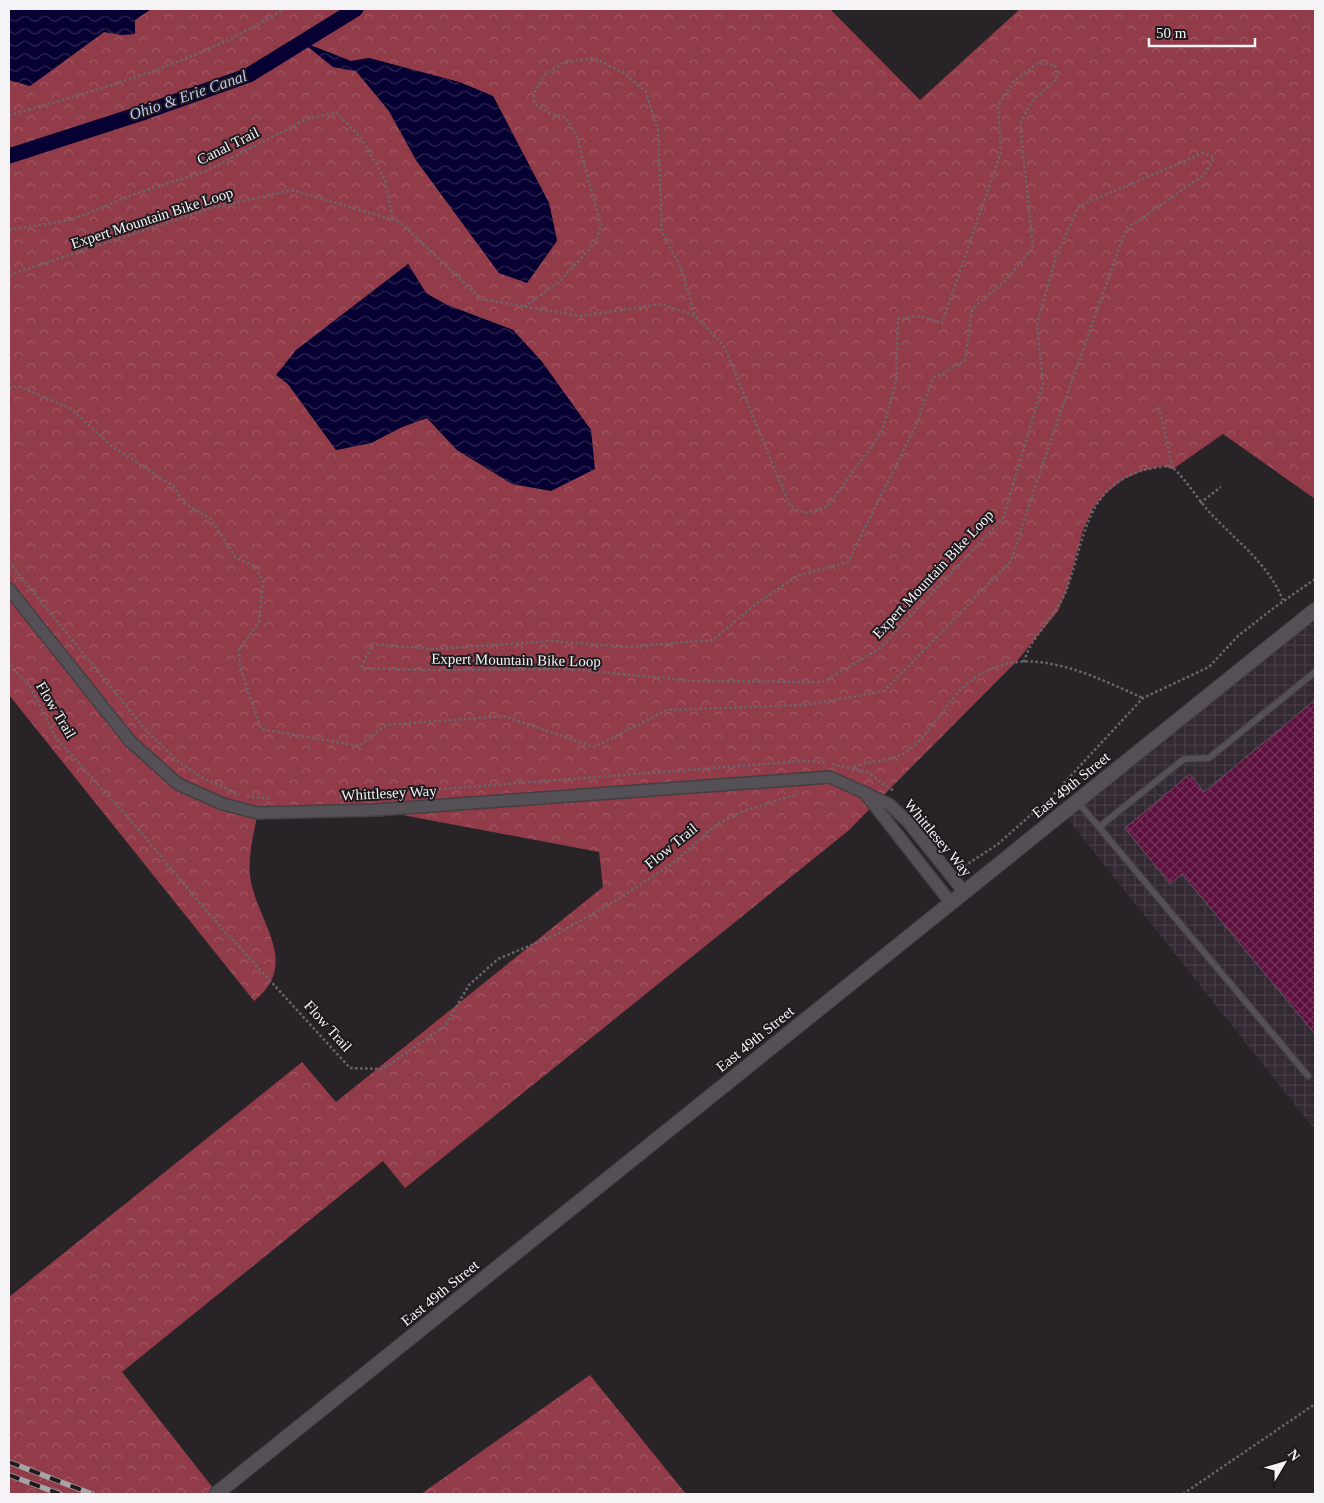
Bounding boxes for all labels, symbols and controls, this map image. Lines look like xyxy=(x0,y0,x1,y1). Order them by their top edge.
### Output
scale bar xyxy=(1149,15,1255,47)
text: 50 m xyxy=(1156,25,1187,41)
water label: Ohio & Erie Canal xyxy=(127,67,249,123)
street label: Canal Trail xyxy=(194,124,262,168)
street label: Expert Mountain Bike Loop xyxy=(69,184,235,252)
street label: Expert Mountain Bike Loop xyxy=(869,507,997,641)
street label: Expert Mountain Bike Loop xyxy=(431,651,601,669)
street label: Flow Trail xyxy=(33,679,79,741)
street label: East 49th Street xyxy=(1029,748,1114,821)
street label: Whittlesey Way xyxy=(341,782,438,803)
street label: Whittlesey Way xyxy=(901,796,975,880)
street label: Flow Trail xyxy=(642,820,700,872)
street label: Flow Trail xyxy=(301,997,355,1055)
street label: East 49th Street xyxy=(713,1002,798,1075)
street label: East 49th Street xyxy=(398,1256,483,1329)
north arrow xyxy=(1259,1438,1309,1488)
text: N xyxy=(1285,1447,1303,1464)

